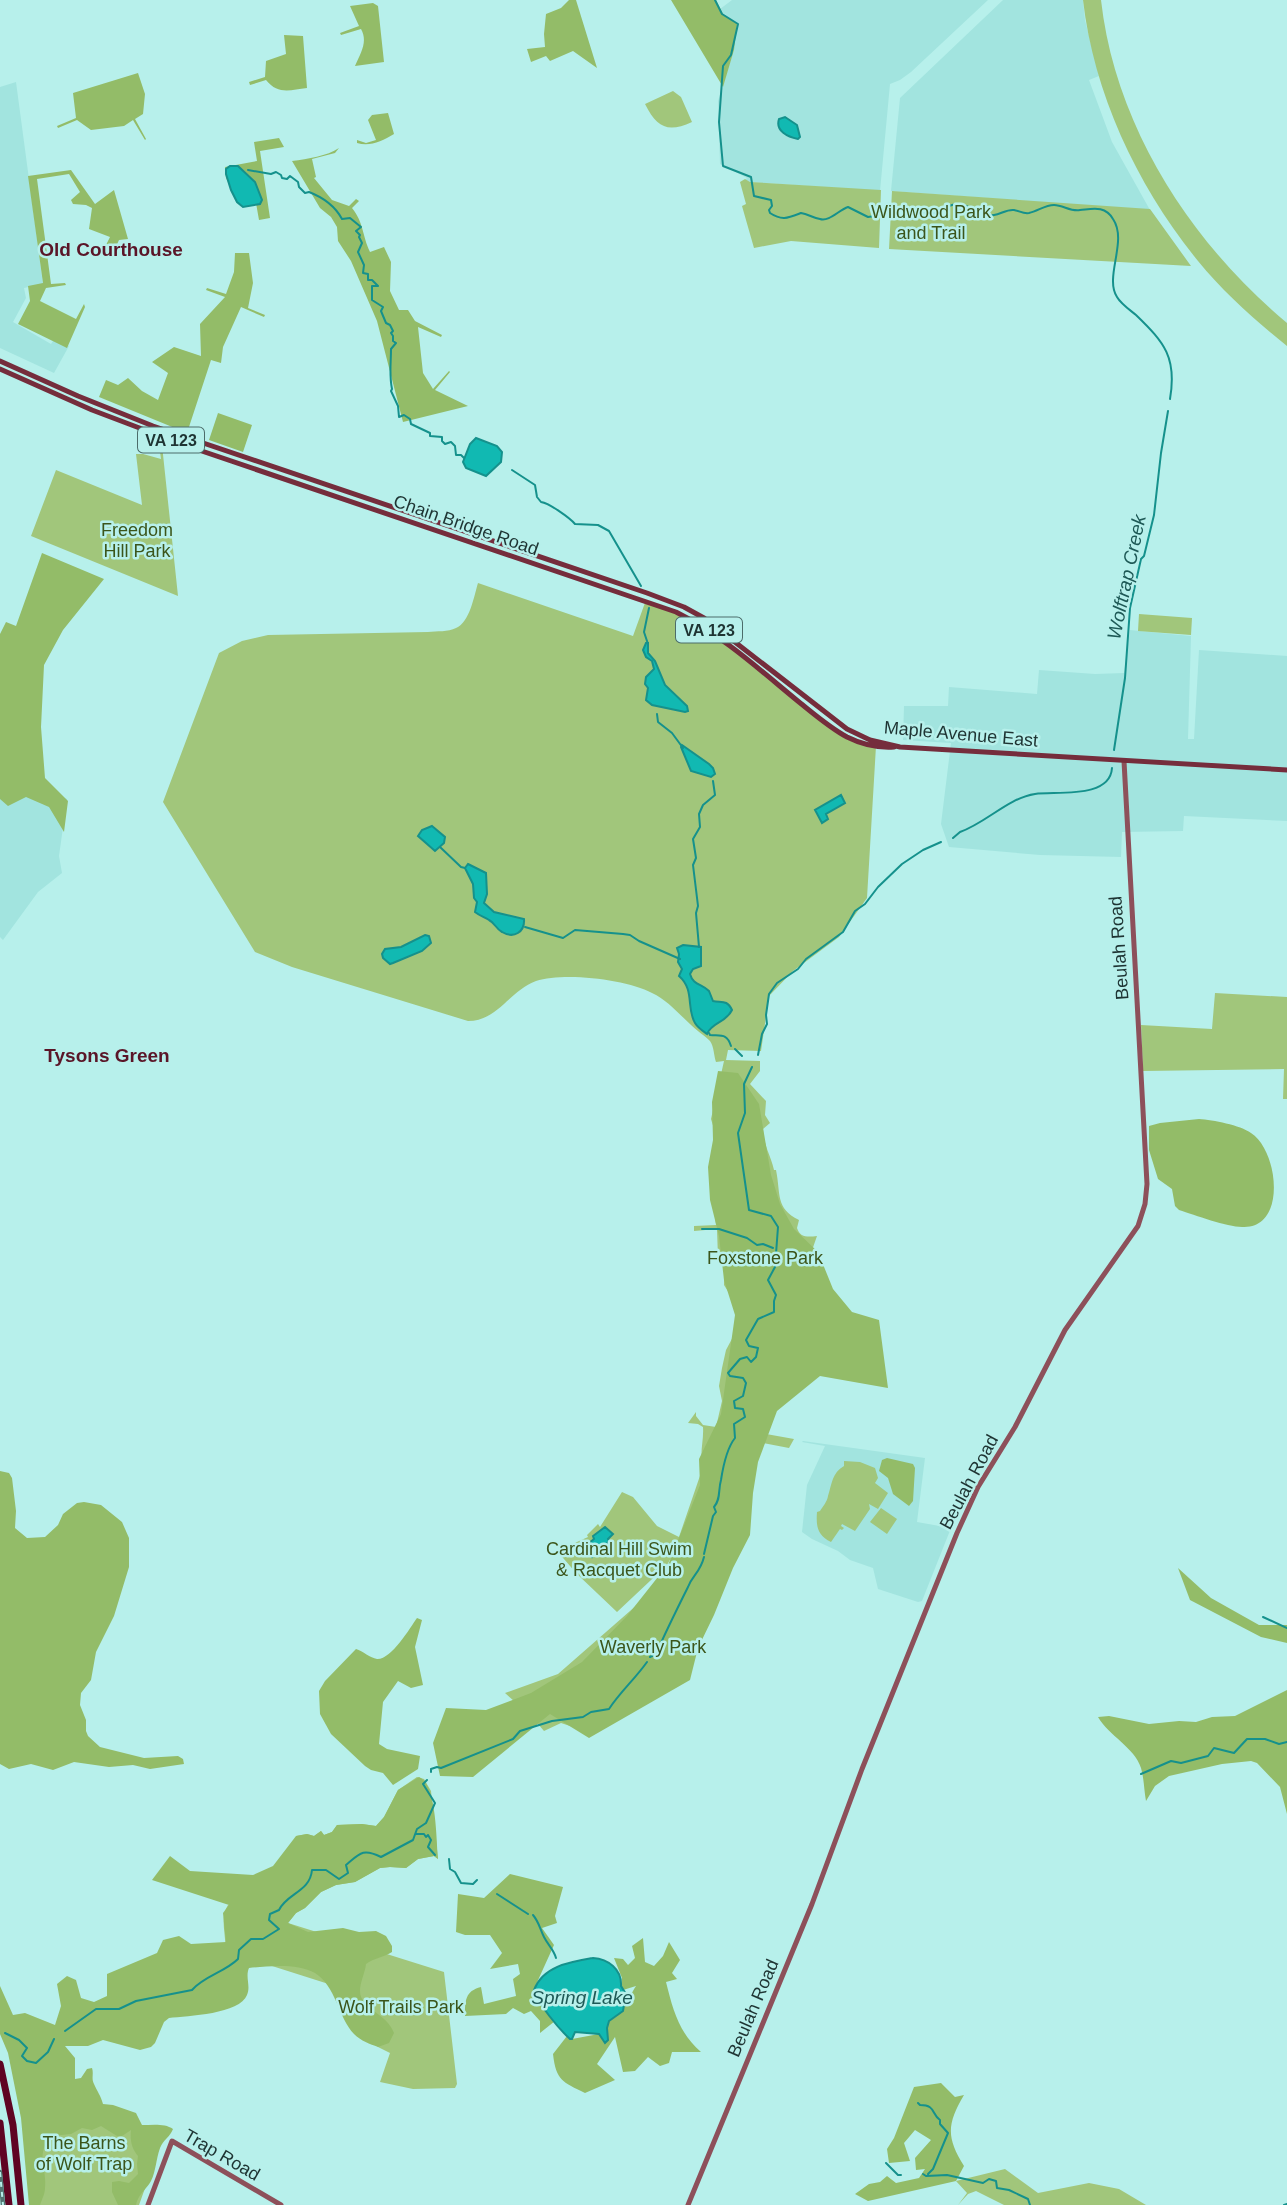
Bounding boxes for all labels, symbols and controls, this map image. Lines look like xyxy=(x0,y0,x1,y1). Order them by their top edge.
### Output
park label: Wildwood Park and Trail xyxy=(871,202,992,243)
district label: Old Courthouse xyxy=(39,239,183,260)
road number: VA 123 xyxy=(138,428,204,452)
street label: Chain Bridge Road xyxy=(391,491,541,559)
water label: Wolftrap Creek xyxy=(1103,511,1150,641)
park label: Freedom Hill Park xyxy=(101,520,173,561)
road number: VA 123 xyxy=(676,618,742,642)
street label: Maple Avenue East xyxy=(883,717,1039,751)
street label: Beulah Road xyxy=(1105,895,1133,1001)
district label: Tysons Green xyxy=(44,1045,170,1066)
park label: Foxstone Park xyxy=(707,1248,824,1268)
street label: Beulah Road xyxy=(936,1431,1002,1533)
park label: Cardinal Hill Swim & Racquet Club xyxy=(546,1539,692,1580)
park label: Waverly Park xyxy=(600,1637,707,1657)
street label: Beulah Road xyxy=(723,1956,783,2060)
water label: Spring Lake xyxy=(531,1987,633,2008)
park label: Wolf Trails Park xyxy=(338,1997,465,2017)
street label: Trap Road xyxy=(180,2125,264,2185)
park label: The Barns of Wolf Trap xyxy=(36,2133,132,2174)

